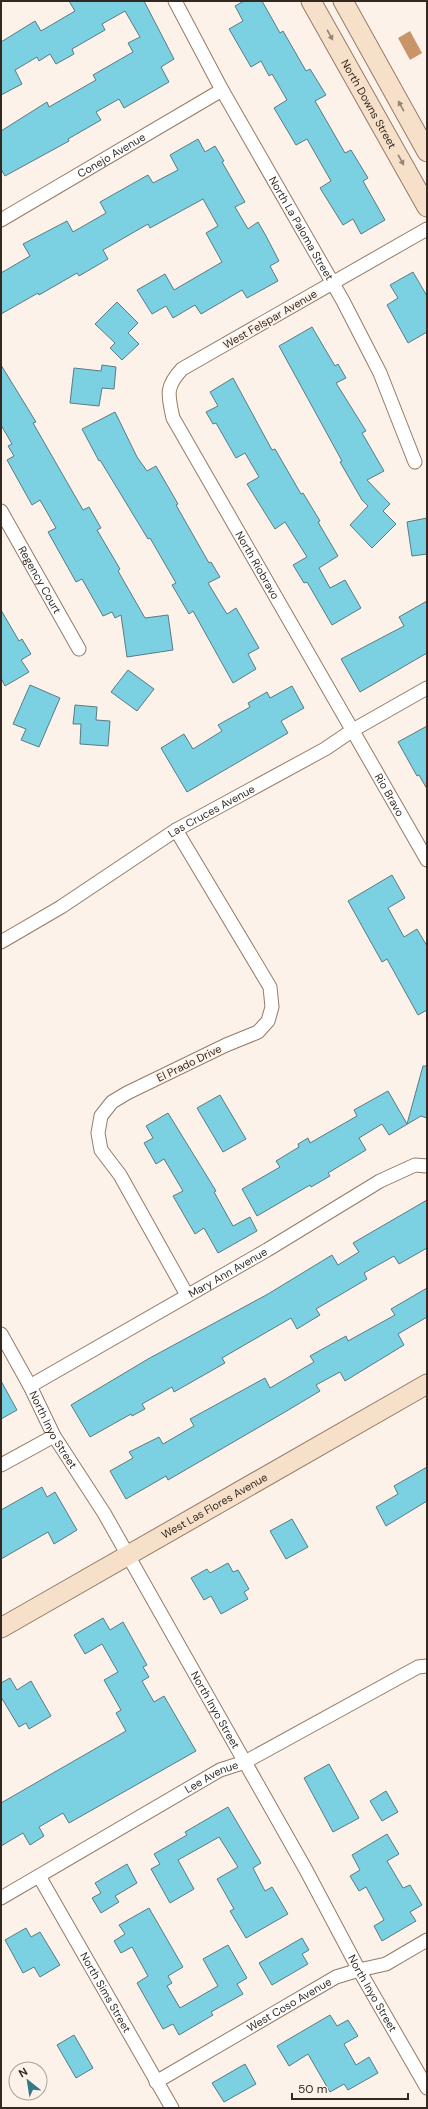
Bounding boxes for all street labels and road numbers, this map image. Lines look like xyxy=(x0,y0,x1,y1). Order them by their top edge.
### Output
street label: North Downs Street xyxy=(338,57,400,151)
street label: Conejo Avenue xyxy=(75,130,148,181)
street label: North La Paloma Street xyxy=(266,174,337,283)
street label: West Felspar Avenue xyxy=(221,286,319,352)
street label: North Riobravo xyxy=(232,529,283,602)
street label: Regency Court xyxy=(15,544,65,616)
street label: Rio Bravo xyxy=(372,771,407,819)
street label: Las Cruces Avenue xyxy=(165,782,257,840)
street label: El Prado Drive xyxy=(154,1041,224,1085)
street label: Mary Ann Avenue xyxy=(186,1244,270,1301)
street label: North Inyo Street xyxy=(26,1388,80,1471)
street label: West Las Flores Avenue xyxy=(159,1470,270,1542)
street label: North Inyo Street xyxy=(188,1669,243,1751)
street label: Lee Avenue xyxy=(182,1758,240,1796)
street label: North Sims Street xyxy=(77,1950,134,2035)
street label: North Inyo Street xyxy=(345,1952,400,2034)
street label: West Coso Avenue xyxy=(244,1974,334,2035)

